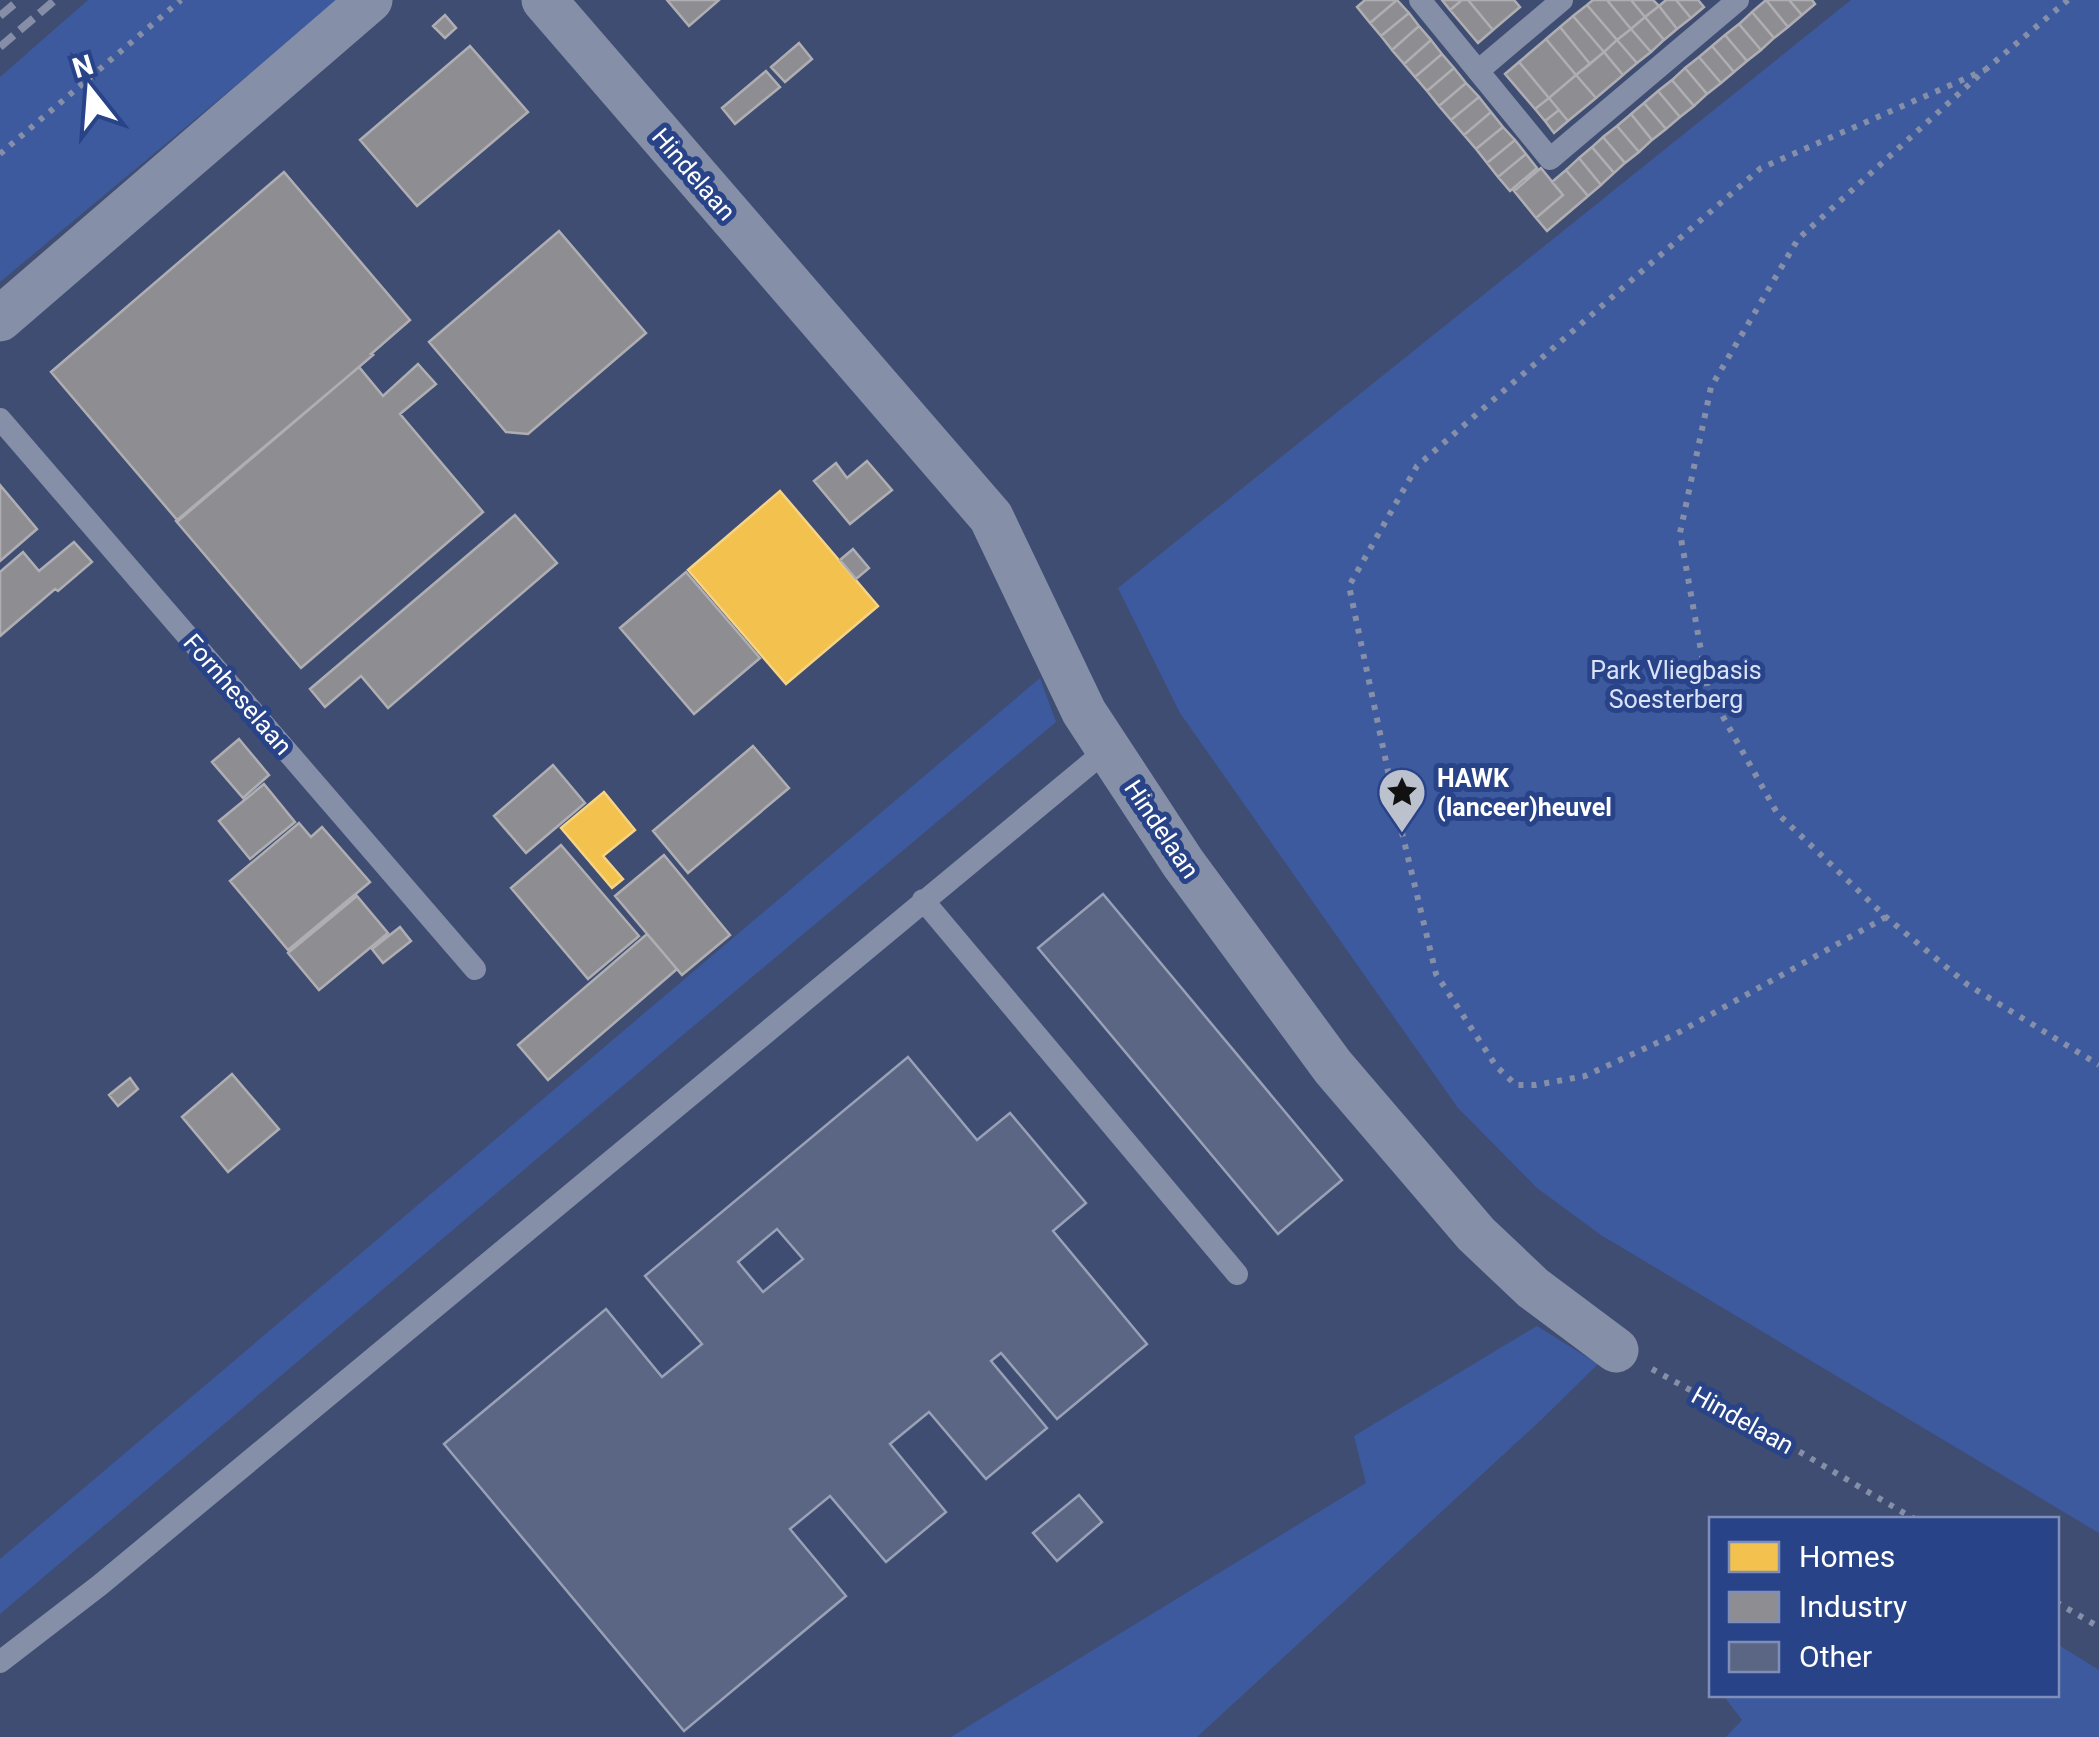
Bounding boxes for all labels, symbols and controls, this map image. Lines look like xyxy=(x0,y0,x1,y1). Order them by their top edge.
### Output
north arrow xyxy=(40,40,140,140)
text: N xyxy=(69,48,97,85)
street label: Hindelaan xyxy=(646,122,741,226)
street label: Fornheselaan xyxy=(177,628,298,761)
park label: Park Vliegbasis Soesterberg xyxy=(1590,656,1762,714)
place label: HAWK (lanceer)heuvel xyxy=(1437,764,1612,822)
place icon: HAWK (lanceer)heuvel xyxy=(1376,766,1428,834)
street label: Hindelaan xyxy=(1118,775,1205,884)
street label: Hindelaan xyxy=(1687,1381,1799,1460)
legend xyxy=(1709,1517,2059,1697)
text: Homes xyxy=(1799,1539,1895,1574)
text: Industry xyxy=(1799,1589,1907,1624)
text: Other xyxy=(1799,1639,1872,1674)

